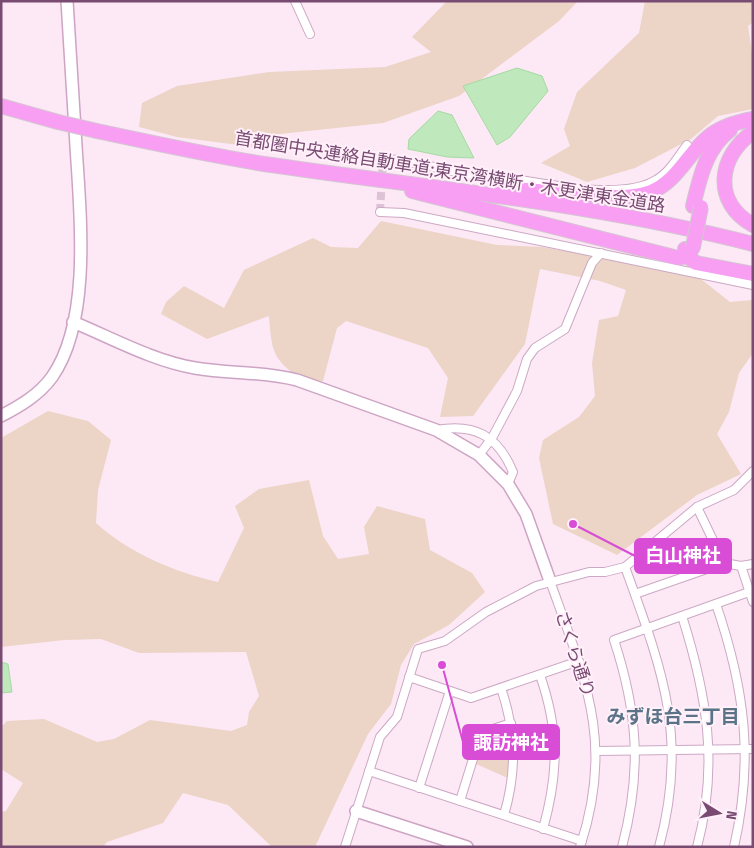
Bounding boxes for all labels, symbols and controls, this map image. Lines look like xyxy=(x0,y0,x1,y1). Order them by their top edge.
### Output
street label: 首都圏中央連絡自動車道;東京湾横断・木更津東金道路 xyxy=(233,127,667,217)
callout: 白山神社 xyxy=(635,539,731,573)
text: 白山神社 xyxy=(645,544,721,567)
street label: さくら通り xyxy=(551,608,599,700)
district label: みずほ台三丁目 xyxy=(606,705,740,728)
callout: 諏訪神社 xyxy=(463,725,559,759)
text: 諏訪神社 xyxy=(473,731,549,754)
north arrow xyxy=(694,788,744,838)
text: N xyxy=(722,810,740,821)

